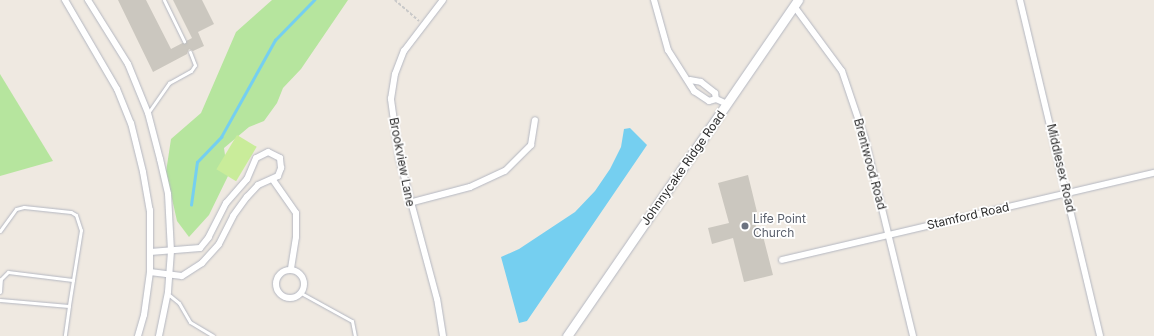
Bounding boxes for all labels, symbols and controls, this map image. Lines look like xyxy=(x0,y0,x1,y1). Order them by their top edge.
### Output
street label: Johnnycake Ridge Road xyxy=(638,108,728,228)
street label: Brookview Lane xyxy=(386,116,418,208)
street label: Brentwood Road xyxy=(851,117,889,211)
street label: Middlesex Road xyxy=(1044,122,1078,214)
street label: Stamford Road xyxy=(925,200,1011,232)
place label: Life Point Church xyxy=(753,212,806,240)
marker: Life Point Church xyxy=(740,221,750,231)

